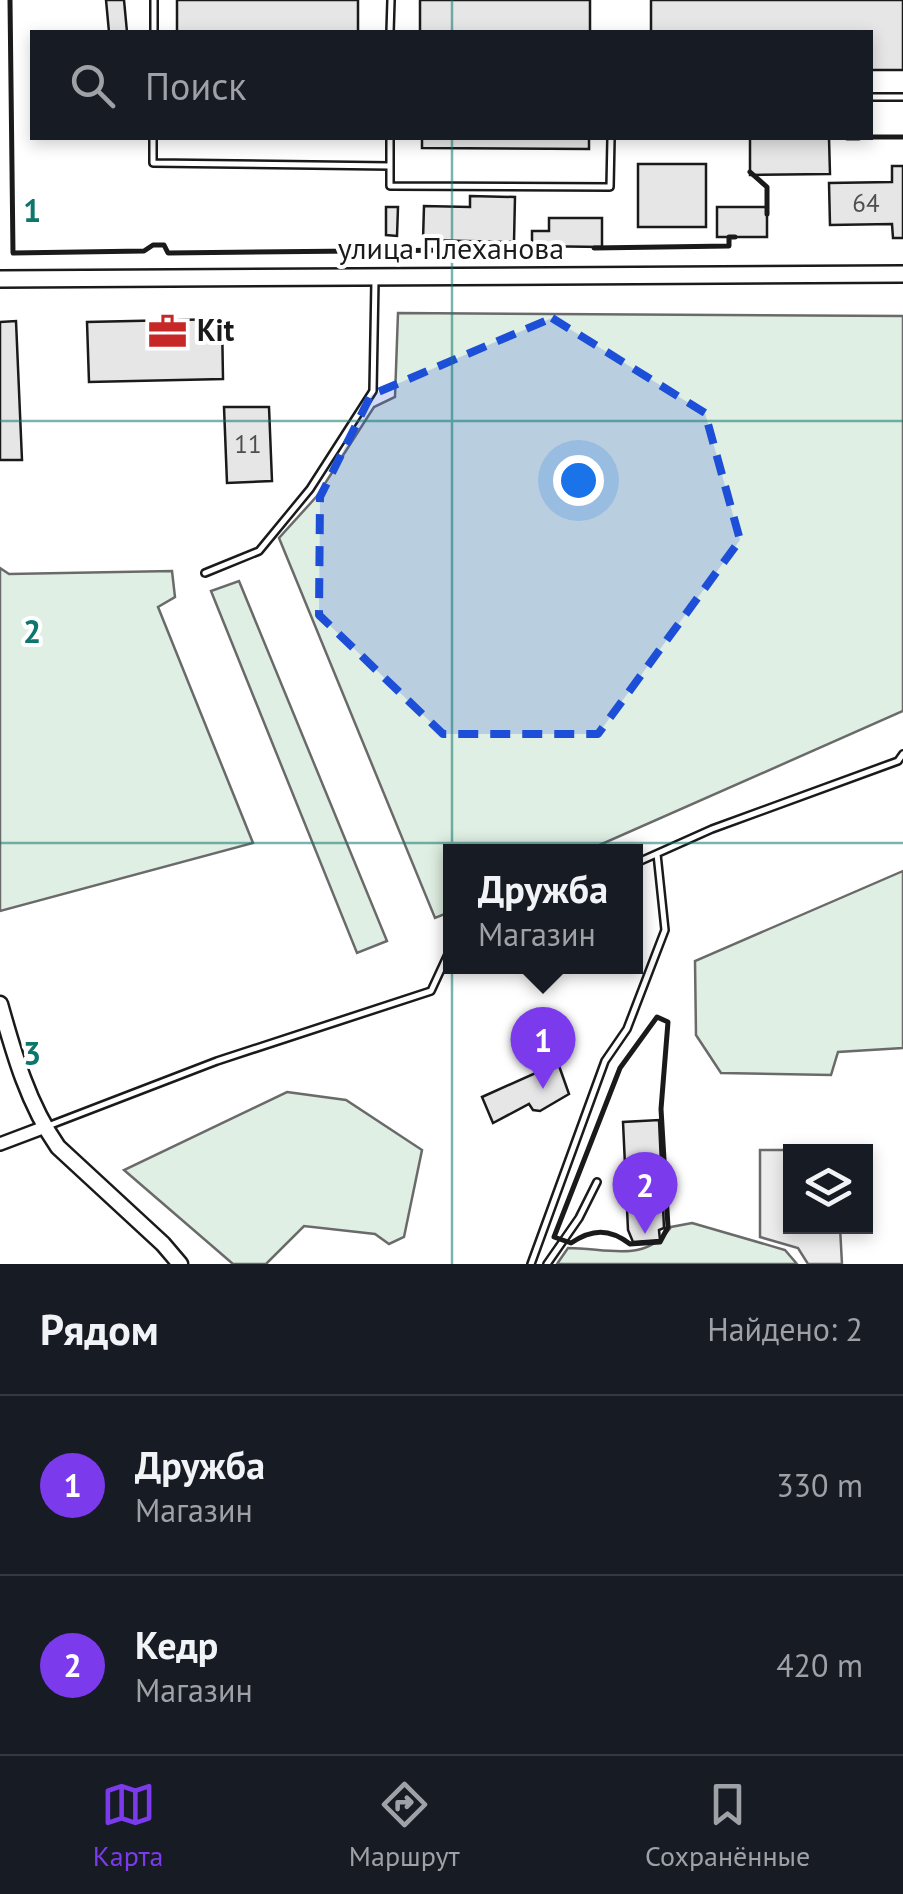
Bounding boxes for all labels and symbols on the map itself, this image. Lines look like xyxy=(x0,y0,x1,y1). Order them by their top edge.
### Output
house number: 64 xyxy=(852,187,880,219)
text: 1 xyxy=(23,189,41,231)
street label: улица Плеханова xyxy=(338,228,564,267)
office icon: Kit xyxy=(146,310,188,352)
place label: Kit xyxy=(197,310,235,349)
house number: 11 xyxy=(234,428,262,460)
your location xyxy=(553,455,604,506)
text: 2 xyxy=(23,610,41,652)
pin: 1 xyxy=(510,1006,576,1089)
text: 3 xyxy=(23,1032,41,1074)
pin: 2 xyxy=(612,1152,678,1234)

